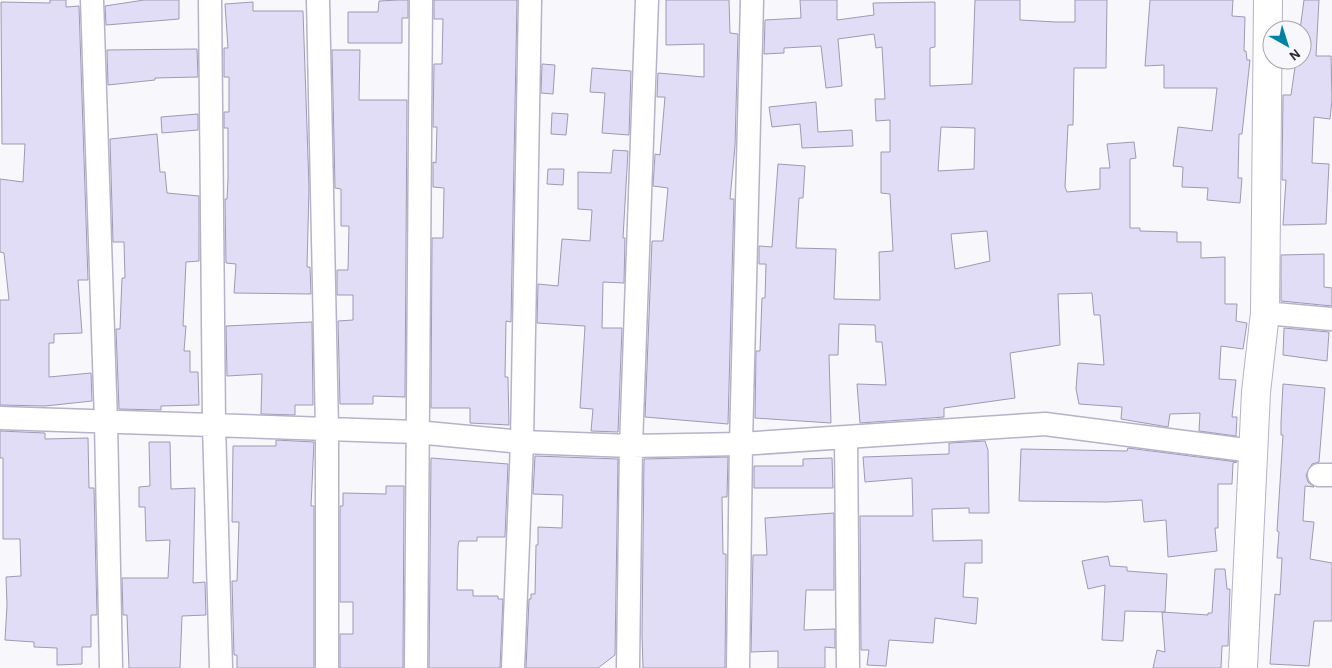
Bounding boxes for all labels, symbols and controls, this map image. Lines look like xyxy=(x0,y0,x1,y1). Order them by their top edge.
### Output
north arrow xyxy=(1262,20,1312,70)
text: N xyxy=(1286,46,1303,63)

